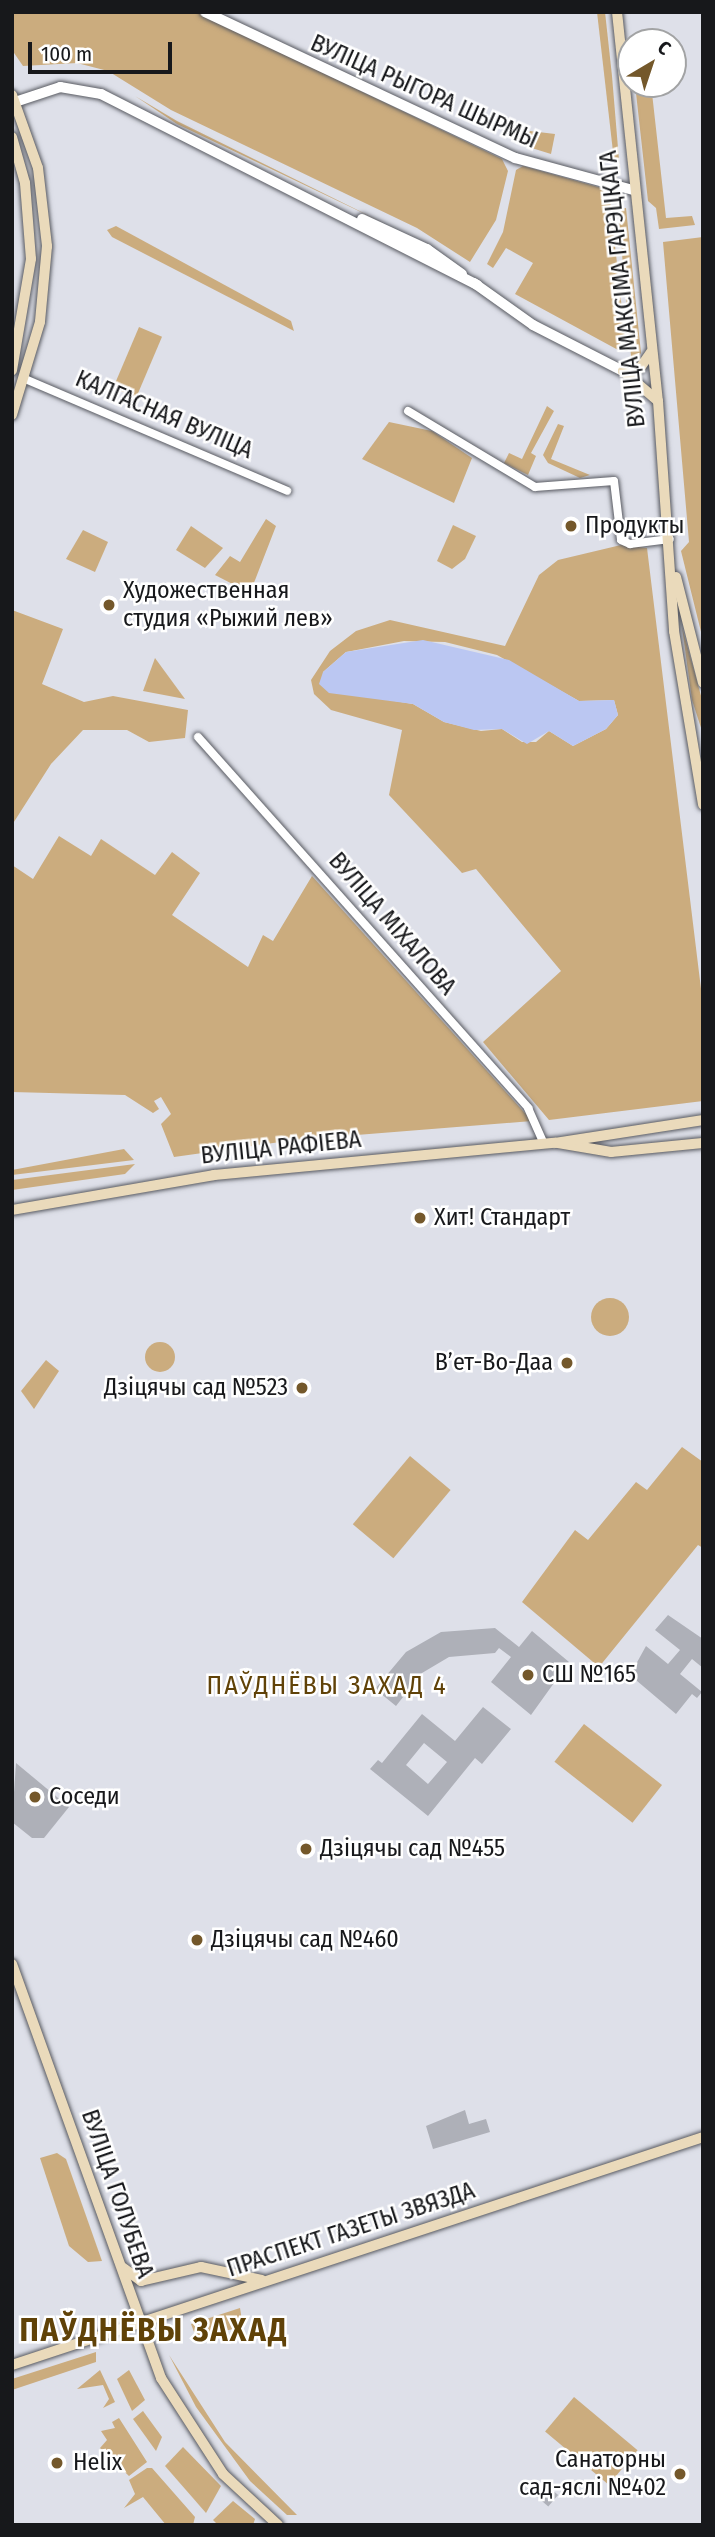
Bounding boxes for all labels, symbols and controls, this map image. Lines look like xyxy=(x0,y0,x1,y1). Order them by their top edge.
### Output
scale bar xyxy=(32,28,175,72)
north arrow xyxy=(617,28,687,98)
street label: ВУЛІЦА РЫГОРА ШЫРМЫ xyxy=(306,29,542,155)
text: С xyxy=(653,36,675,60)
text: 100 m xyxy=(41,41,92,67)
street label: ВУЛІЦА МАКСІМА ГАРЭЦКАГА xyxy=(594,149,652,429)
street label: КАЛГАСНАЯ ВУЛІЦА xyxy=(71,365,257,465)
place label: Продукты xyxy=(585,512,684,540)
marker: Продукты xyxy=(563,518,579,534)
place label: Художественная студия «Рыжий лев» xyxy=(123,577,333,633)
marker: Художественная студия «Рыжий лев» xyxy=(101,597,117,613)
street label: ВУЛІЦА МІХАЛОВА xyxy=(322,847,462,1001)
street label: ВУЛІЦА РАФІЕВА xyxy=(199,1125,363,1171)
place label: Хит! Стандарт xyxy=(434,1204,570,1232)
marker: Хит! Стандарт xyxy=(412,1210,428,1226)
place label: Вʼет-Во-Даа xyxy=(435,1349,553,1377)
marker: Вʼет-Во-Даа xyxy=(559,1355,575,1371)
place label: Дзіцячы сад №523 xyxy=(104,1374,288,1402)
marker: Дзіцячы сад №523 xyxy=(294,1380,310,1396)
place label: СШ №165 xyxy=(542,1661,636,1689)
marker: СШ №165 xyxy=(520,1667,536,1683)
district label: ПАЎДНЁВЫ ЗАХАД 4 xyxy=(208,1670,446,1702)
place label: Соседи xyxy=(49,1783,120,1811)
marker: Соседи xyxy=(27,1789,43,1805)
place label: Дзіцячы сад №455 xyxy=(320,1835,505,1863)
marker: Дзіцячы сад №455 xyxy=(298,1841,314,1857)
place label: Дзіцячы сад №460 xyxy=(211,1926,399,1954)
marker: Дзіцячы сад №460 xyxy=(189,1932,205,1948)
street label: ВУЛІЦА ГОЛУБЕВА xyxy=(75,2106,159,2282)
street label: ПРАСПЕКТ ГАЗЕТЫ ЗВЯЗДА xyxy=(223,2176,479,2284)
district label: ПАЎДНЁВЫ ЗАХАД xyxy=(21,2311,287,2349)
place label: Санаторны сад-яслі №402 xyxy=(519,2446,666,2502)
place label: Helix xyxy=(73,2449,122,2477)
marker: Helix xyxy=(47,2453,67,2473)
marker: Санаторны сад-яслі №402 xyxy=(672,2466,688,2482)

